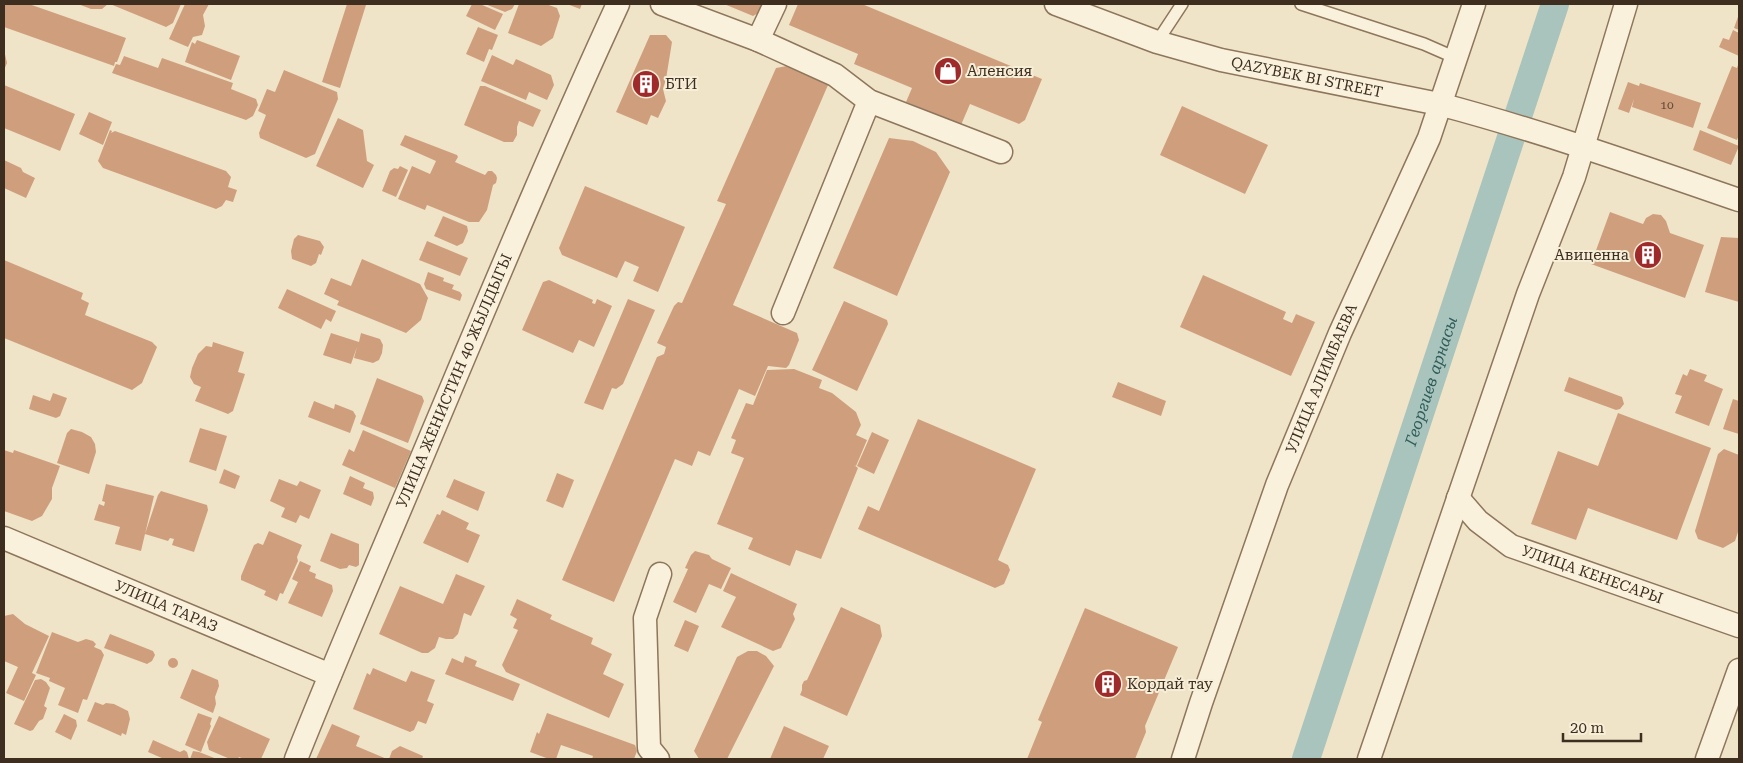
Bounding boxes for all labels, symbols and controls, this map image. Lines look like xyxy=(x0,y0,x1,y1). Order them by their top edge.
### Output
street label: QAZYBEK BI STREET xyxy=(1229,53,1384,101)
shop icon: Аленсия xyxy=(933,56,963,86)
place label: Аленсия xyxy=(967,62,1032,80)
building icon: БТИ xyxy=(631,69,661,99)
place label: БТИ xyxy=(665,75,698,93)
house number: 10 xyxy=(1660,98,1674,112)
building icon: Авиценна xyxy=(1633,240,1663,270)
place label: Авиценна xyxy=(1554,246,1629,264)
street label: УЛИЦА ЖЕНИСТИН 40 ЖЫЛДЫГЫ xyxy=(393,251,516,510)
street label: УЛИЦА АЛИМБАЕВА xyxy=(1282,301,1361,456)
water label: Георгиев арнасы xyxy=(1401,314,1461,449)
street label: УЛИЦА КЕНЕСАРЫ xyxy=(1519,541,1665,608)
street label: УЛИЦА ТАРАЗ xyxy=(112,577,221,636)
building icon: Кордай тау xyxy=(1093,669,1123,699)
place label: Кордай тау xyxy=(1127,675,1213,693)
scale bar xyxy=(1563,710,1640,742)
text: 20 m xyxy=(1570,719,1605,737)

